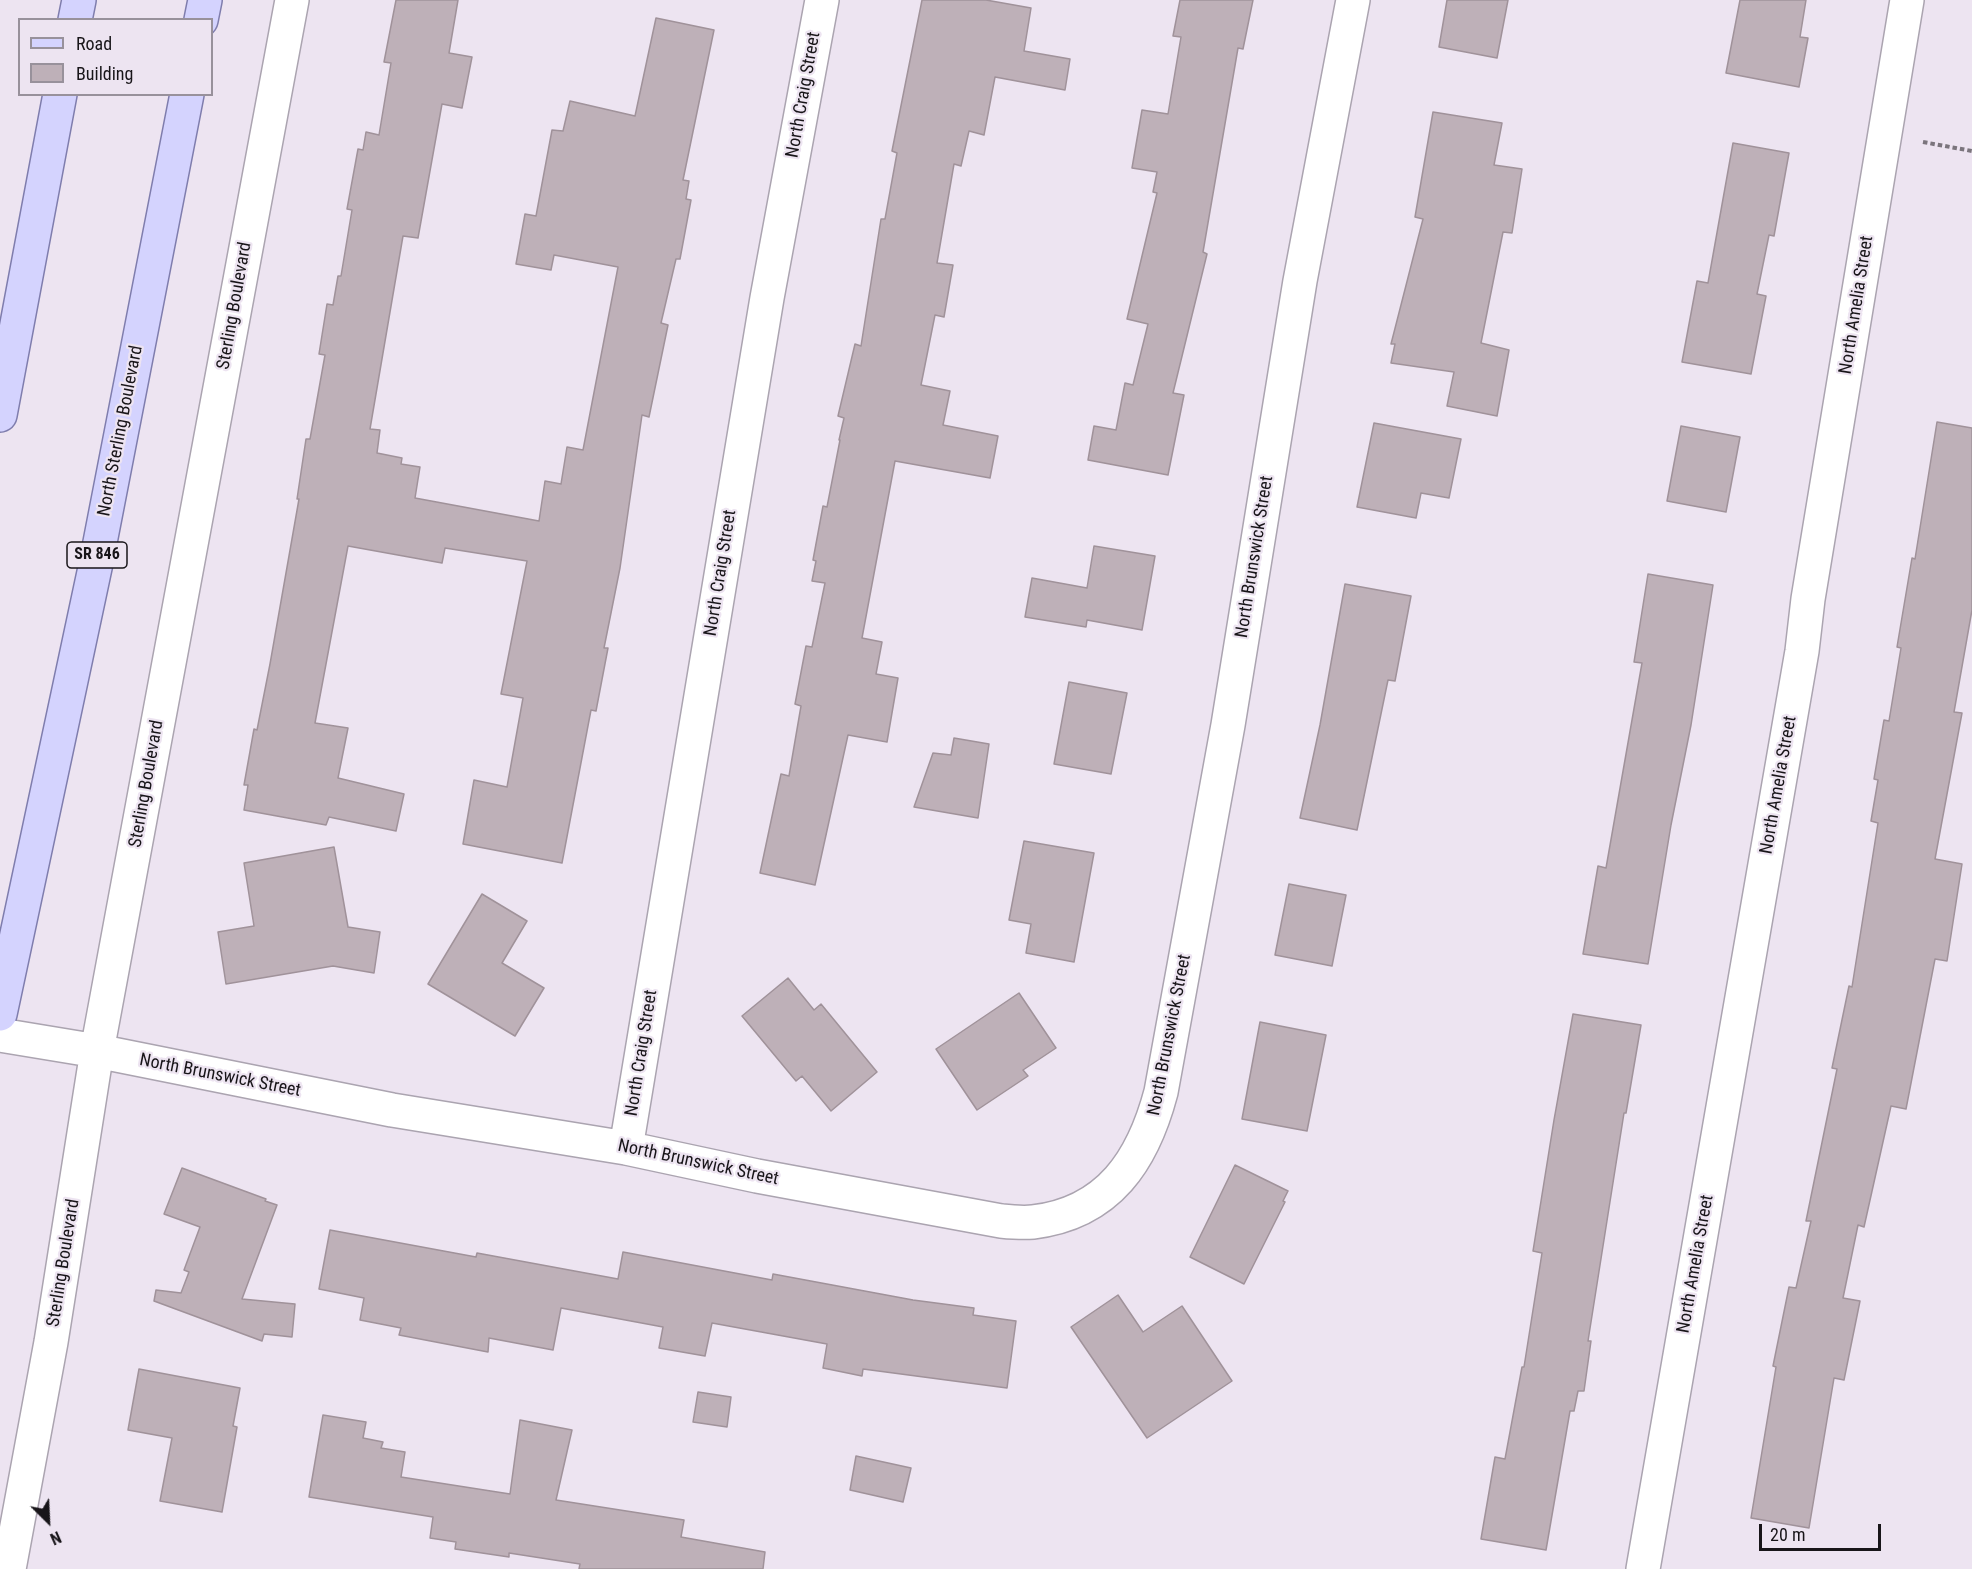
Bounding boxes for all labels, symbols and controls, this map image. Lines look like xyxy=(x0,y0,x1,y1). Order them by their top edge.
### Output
legend xyxy=(18,18,213,96)
street label: North Craig Street xyxy=(782,30,826,160)
text: Road xyxy=(76,33,112,54)
text: Building xyxy=(76,63,133,84)
street label: North Amelia Street xyxy=(1835,234,1879,376)
street label: Sterling Boulevard xyxy=(213,241,257,371)
street label: North Sterling Boulevard xyxy=(94,344,148,518)
street label: North Brunswick Street xyxy=(1232,474,1278,640)
street label: North Craig Street xyxy=(700,508,742,638)
road number: SR 846 xyxy=(67,542,127,568)
street label: North Amelia Street xyxy=(1756,714,1802,856)
street label: Sterling Boulevard xyxy=(125,719,169,849)
street label: North Brunswick Street xyxy=(1144,953,1196,1117)
street label: North Craig Street xyxy=(621,988,663,1118)
street label: North Brunswick Street xyxy=(138,1050,302,1102)
street label: North Brunswick Street xyxy=(616,1135,780,1191)
street label: North Amelia Street xyxy=(1673,1193,1719,1335)
street label: Sterling Boulevard xyxy=(43,1198,85,1328)
north arrow xyxy=(18,1491,78,1551)
scale bar xyxy=(1762,1512,1884,1550)
text: 20 m xyxy=(1770,1524,1805,1545)
text: N xyxy=(47,1527,64,1549)

